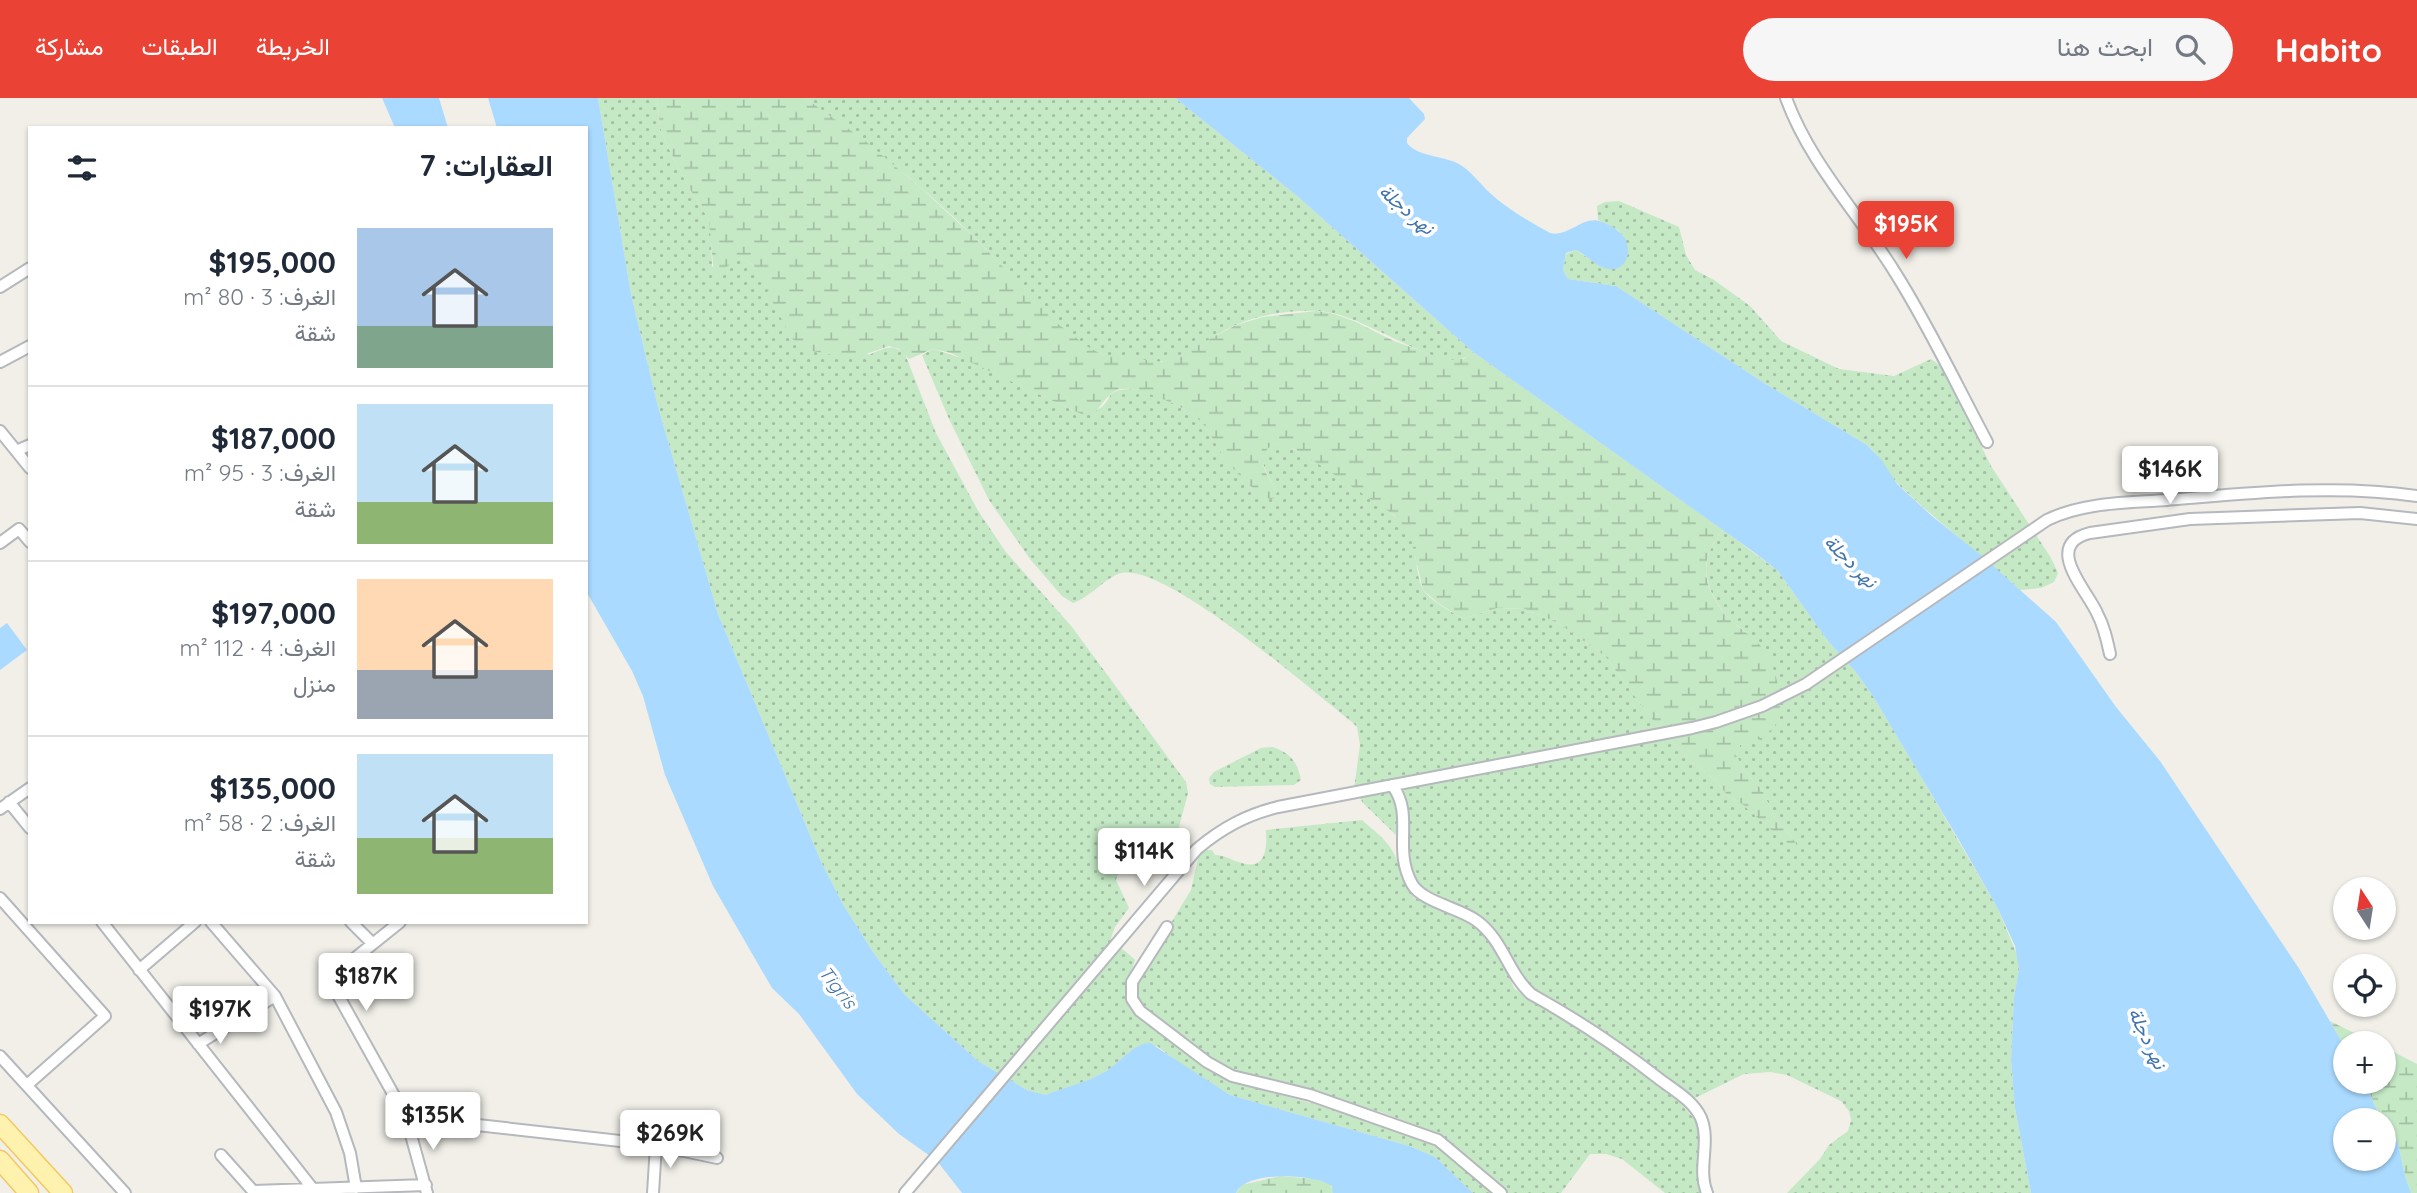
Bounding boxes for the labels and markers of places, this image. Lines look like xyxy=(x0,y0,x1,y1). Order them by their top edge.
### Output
pin: $195K xyxy=(1857,202,1955,261)
pin: $146K xyxy=(2121,446,2219,506)
pin: $114K xyxy=(1095,828,1193,888)
pin: $187K xyxy=(317,954,415,1013)
pin: $197K xyxy=(171,986,269,1046)
pin: $135K xyxy=(384,1093,482,1152)
pin: $269K xyxy=(621,1110,719,1170)

